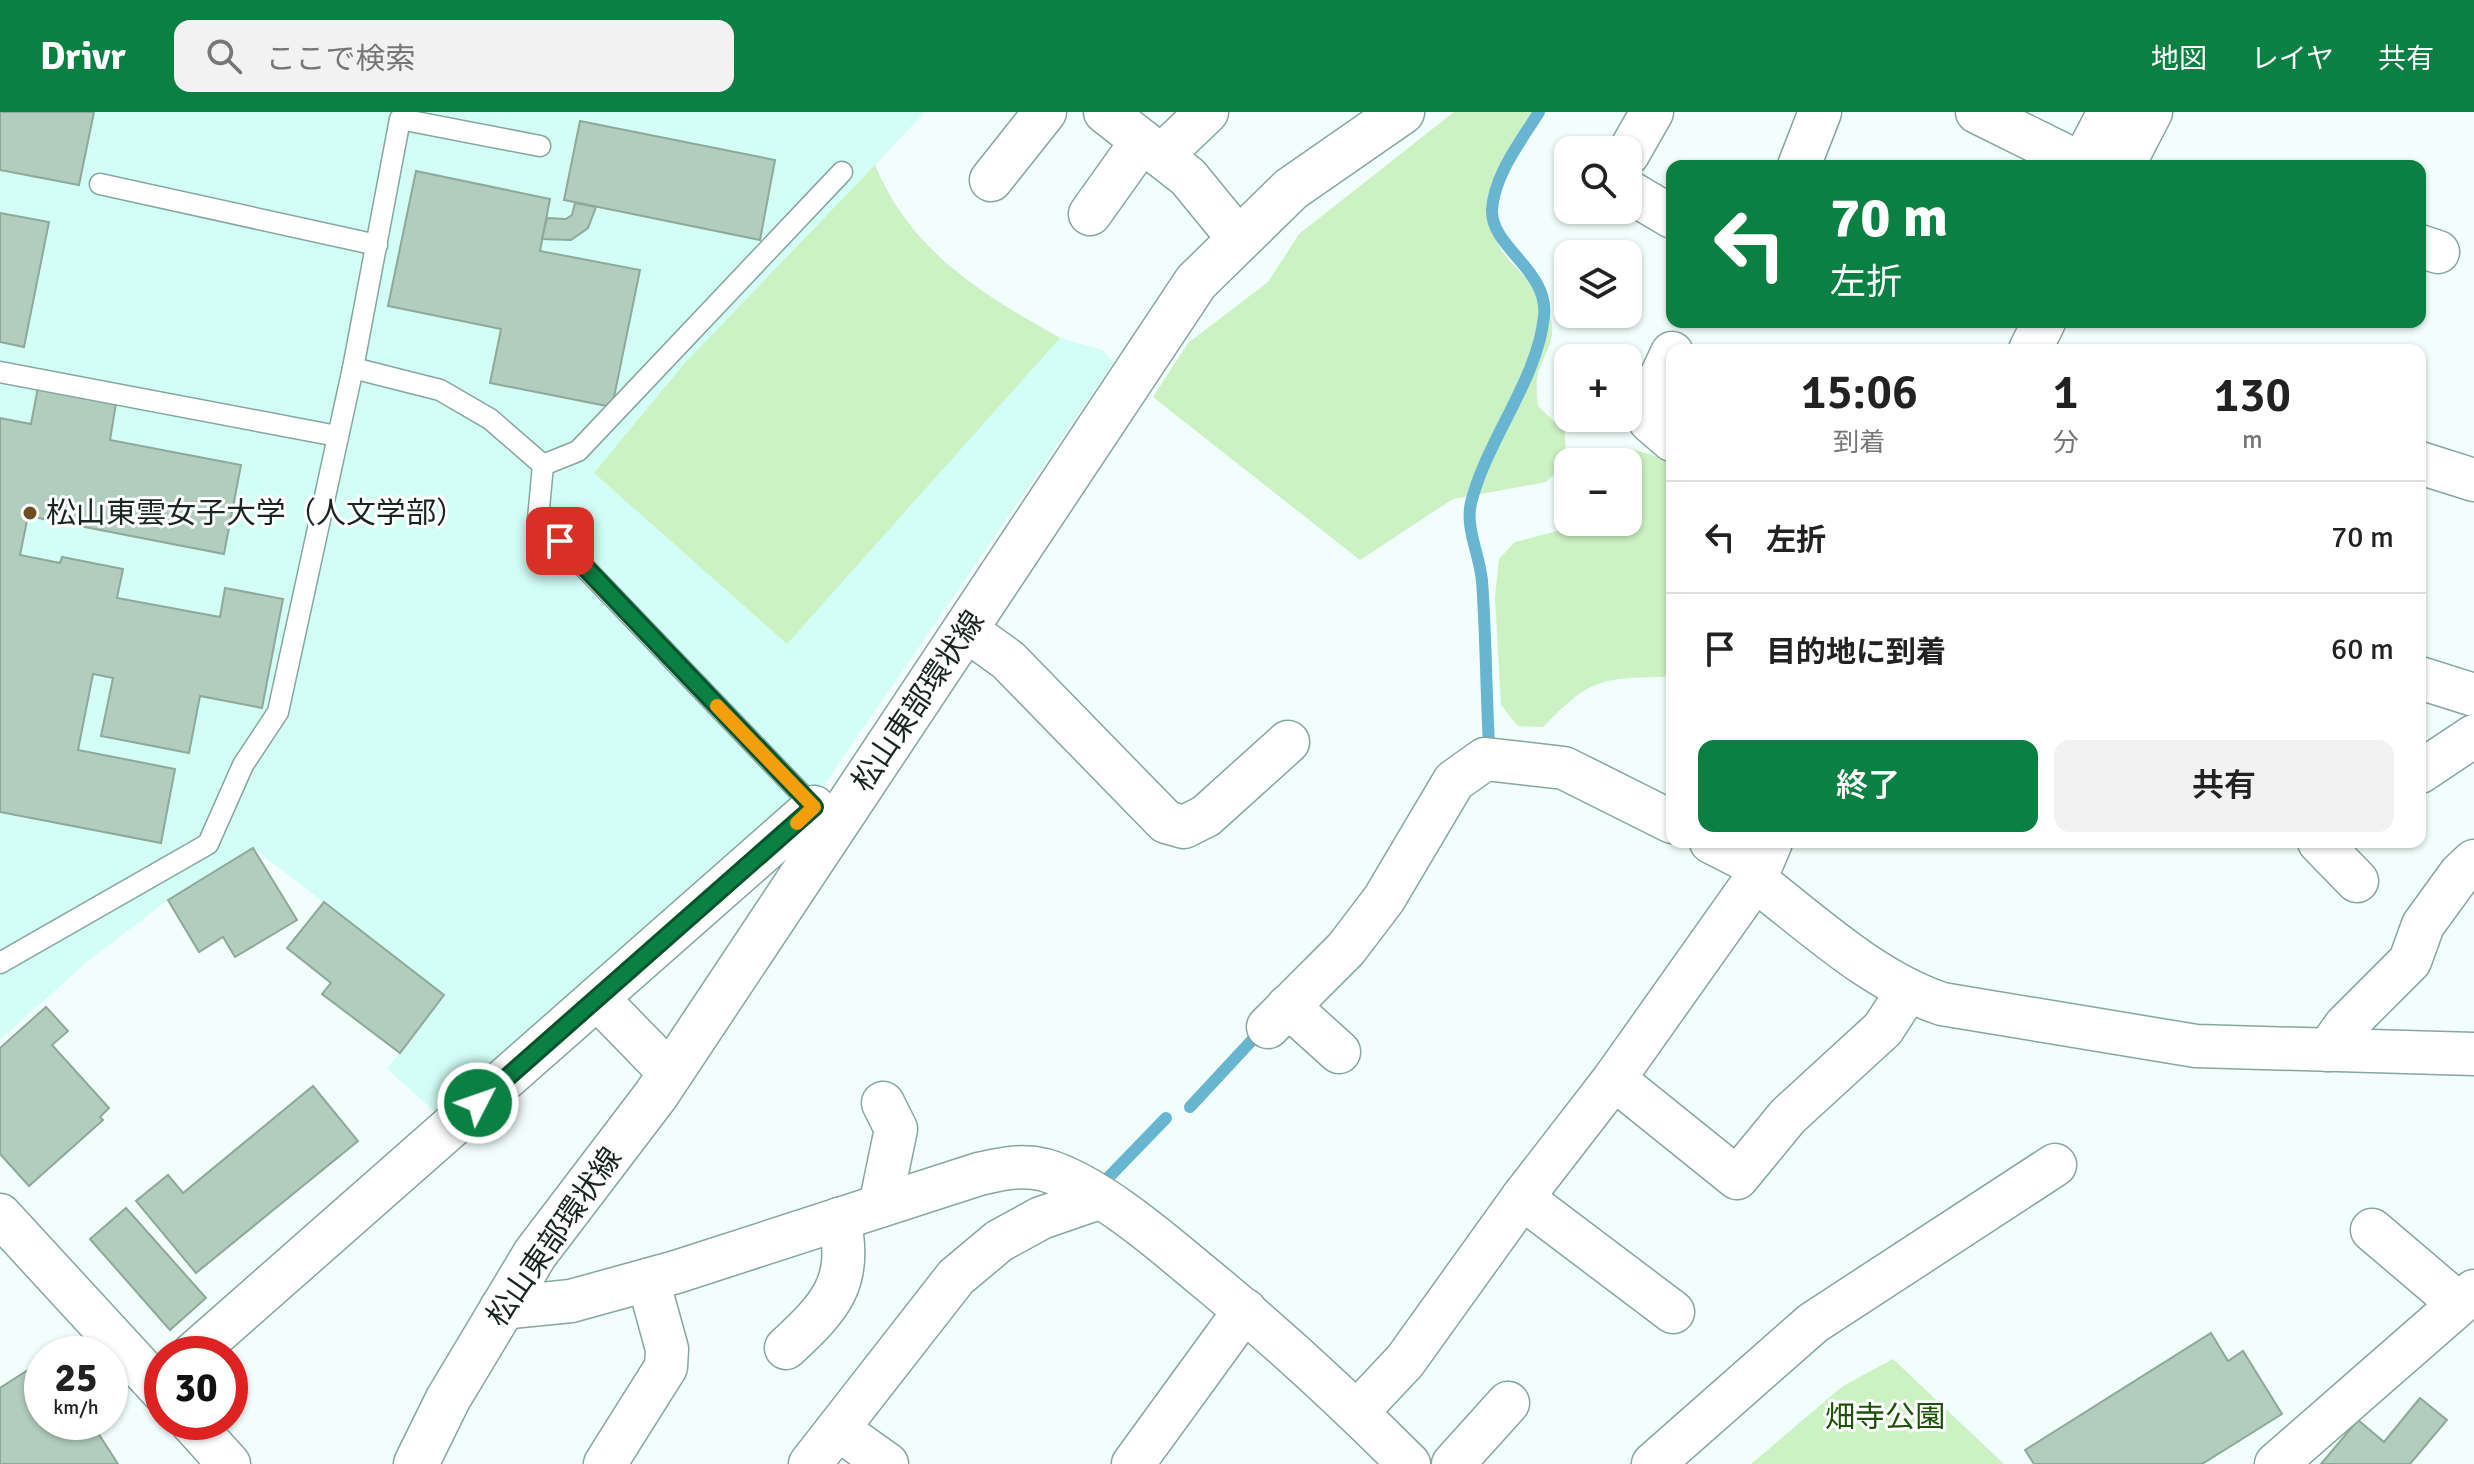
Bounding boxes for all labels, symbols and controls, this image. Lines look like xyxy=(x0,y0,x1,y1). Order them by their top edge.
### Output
search box xyxy=(174,20,734,92)
text: Drivr xyxy=(40,33,126,80)
icon: search xyxy=(202,34,246,78)
text: ここで検索 xyxy=(266,41,416,78)
text: 地図 xyxy=(2151,42,2207,76)
text: レイヤ xyxy=(2251,42,2334,76)
text: 共有 xyxy=(2378,42,2434,76)
map controls xyxy=(1554,136,1642,536)
button: search xyxy=(1554,136,1642,224)
text: 70 m xyxy=(1830,183,1948,252)
icon: left xyxy=(1698,192,1802,296)
button: layers xyxy=(1554,240,1642,328)
text: 左折 xyxy=(1830,260,1902,305)
button: + xyxy=(1554,344,1642,432)
text: 15:06 xyxy=(1801,363,1918,422)
text: 1 xyxy=(2053,363,2079,422)
text: 130 xyxy=(2213,366,2291,425)
text: m xyxy=(2242,424,2263,456)
text: 到着 xyxy=(1833,427,1885,459)
text: 分 xyxy=(2053,427,2079,459)
button: − xyxy=(1554,448,1642,536)
place label: 松山東雲女子大学（人文学部） xyxy=(46,495,466,532)
marker: 松山東雲女子大学（人文学部） xyxy=(21,504,39,522)
pin xyxy=(526,507,594,575)
icon: left xyxy=(1698,515,1742,559)
icon: arrive xyxy=(538,519,582,563)
text: 70 m xyxy=(2331,519,2394,556)
text: 左折 xyxy=(1766,522,1826,559)
street label: 松山東部環状線 xyxy=(844,604,992,799)
icon: arrive xyxy=(1698,627,1742,671)
text: 60 m xyxy=(2331,631,2394,668)
text: 目的地に到着 xyxy=(1766,634,1946,671)
button: 終了 xyxy=(1698,740,2038,832)
button: 共有 xyxy=(2054,740,2394,832)
position arrow xyxy=(436,1061,520,1145)
street label: 松山東部環状線 xyxy=(479,1141,630,1334)
speed limit sign: 30 xyxy=(144,1336,248,1440)
text: 25 xyxy=(54,1353,98,1403)
text: km/h xyxy=(53,1395,99,1420)
park label: 畑寺公園 xyxy=(1825,1399,1945,1436)

